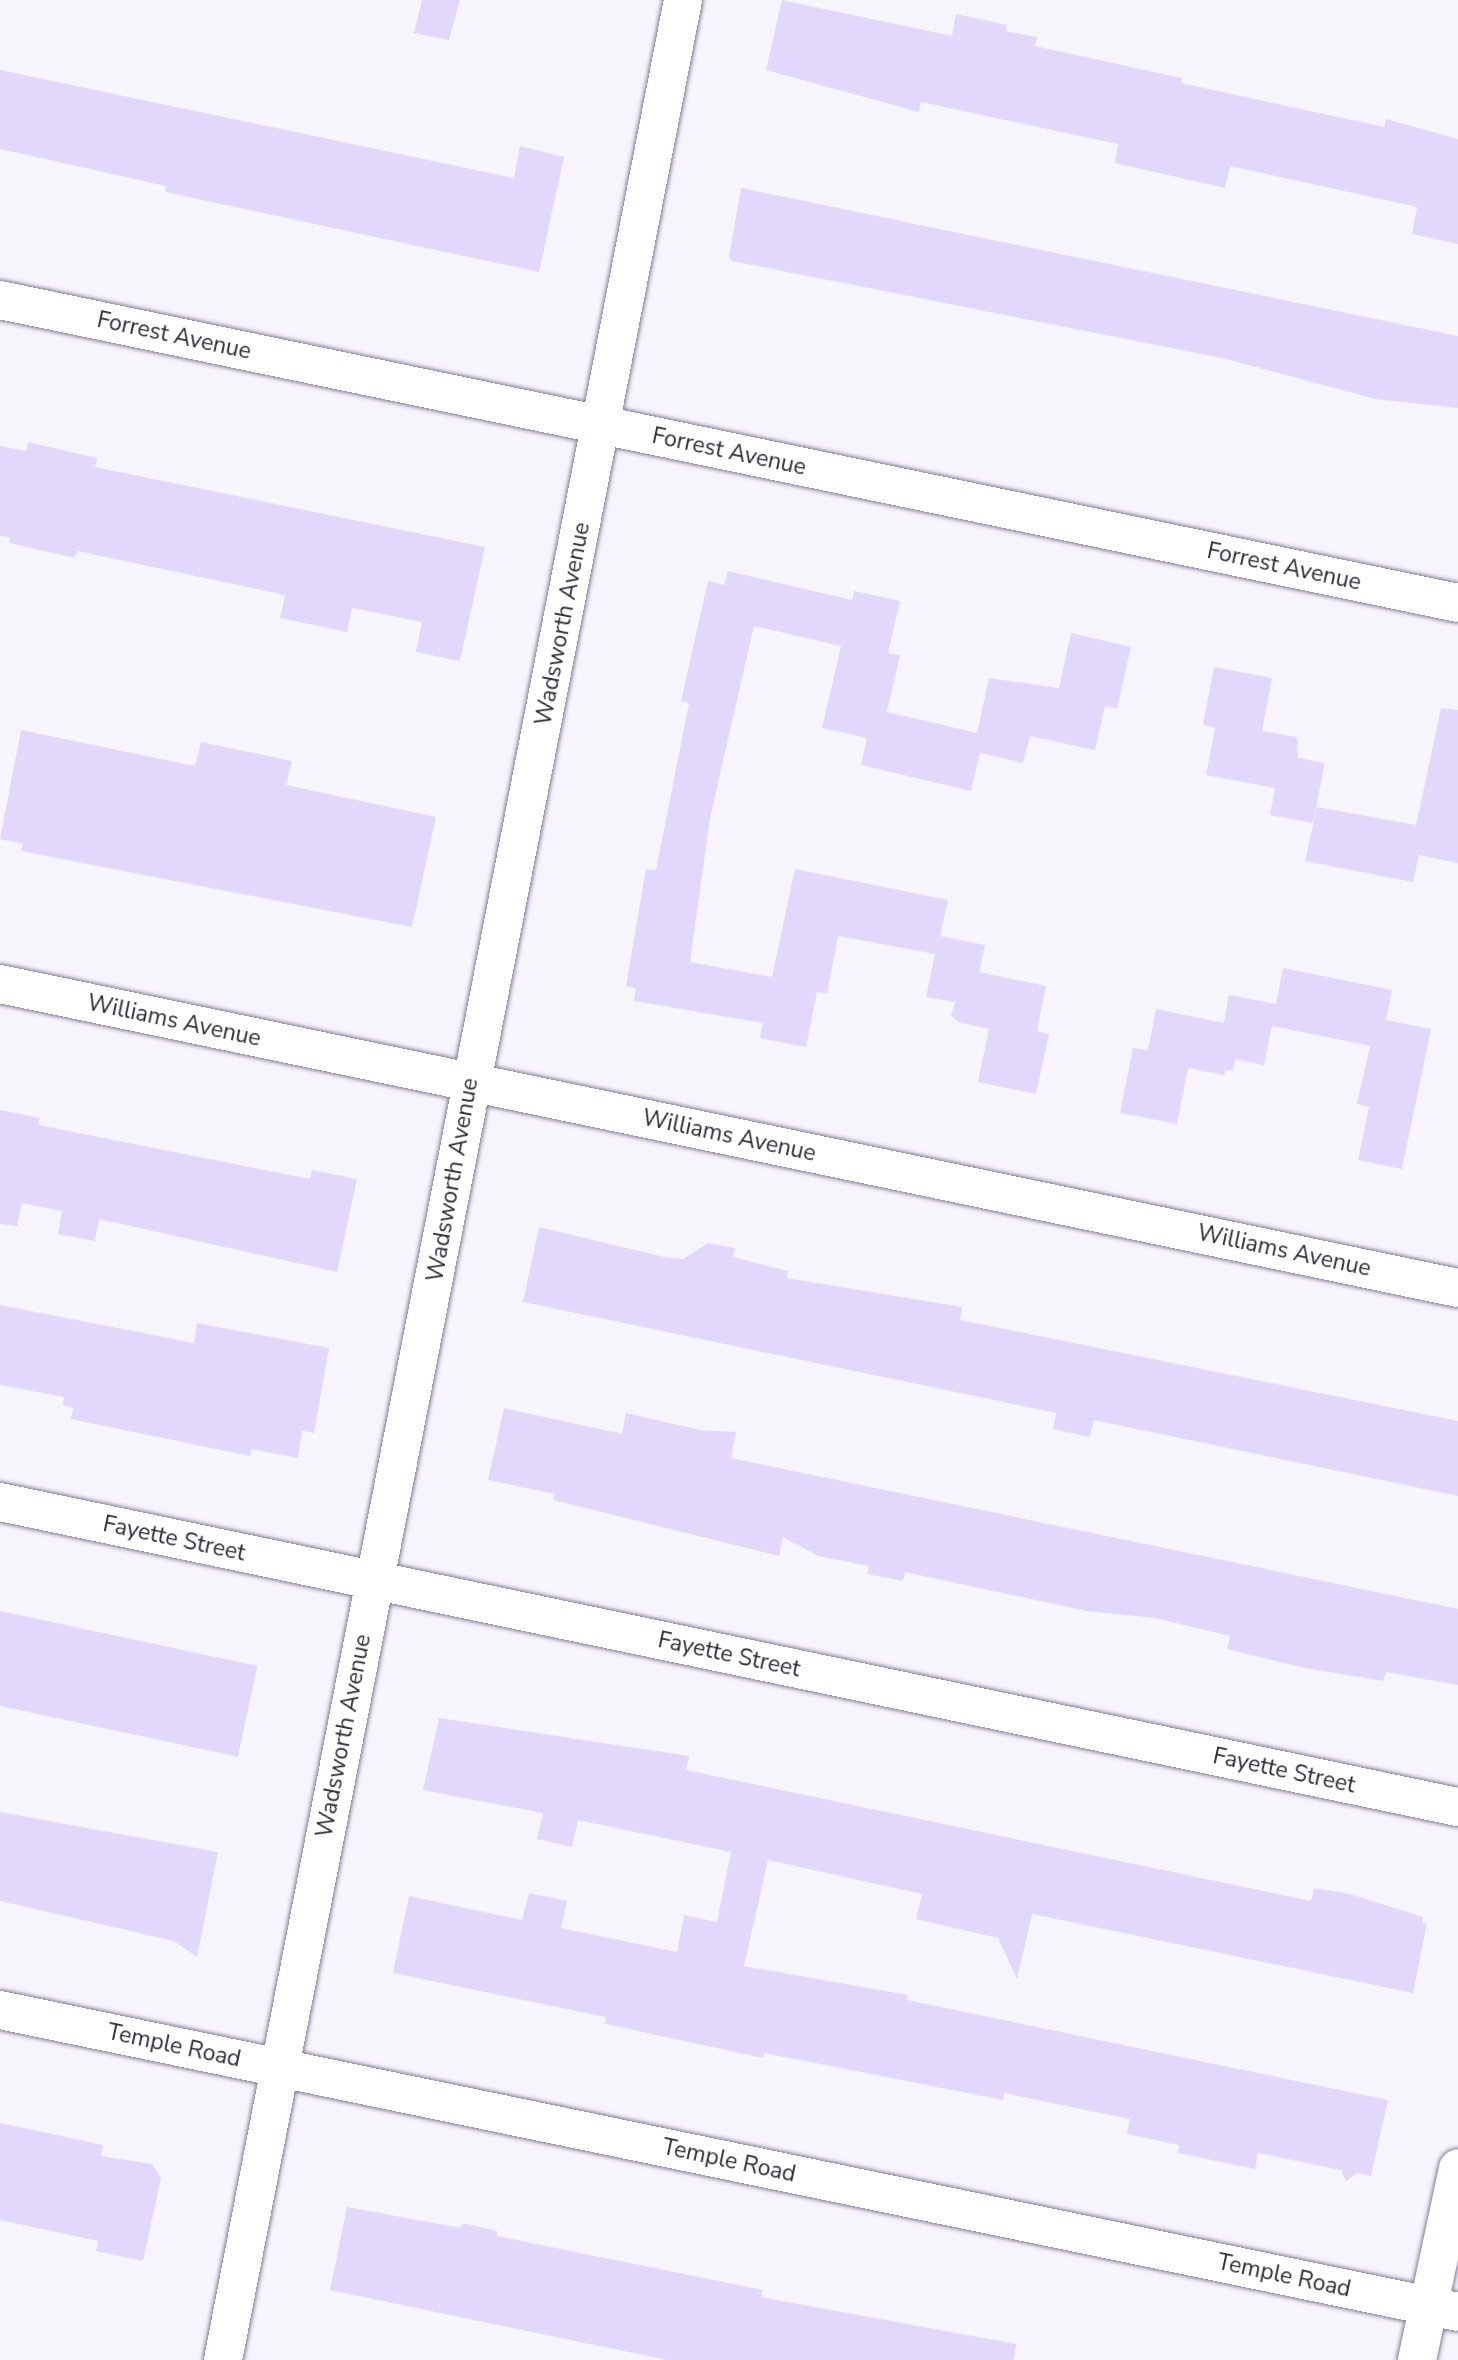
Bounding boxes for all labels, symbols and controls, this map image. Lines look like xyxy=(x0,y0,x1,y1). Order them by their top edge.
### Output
street label: Forrest Avenue xyxy=(94,306,254,366)
street label: Forrest Avenue xyxy=(649,422,809,482)
street label: Wadsworth Avenue xyxy=(530,520,596,728)
street label: Forrest Avenue xyxy=(1204,537,1364,597)
street label: Williams Avenue xyxy=(85,989,263,1053)
street label: Wadsworth Avenue xyxy=(421,1076,485,1284)
street label: Williams Avenue xyxy=(640,1104,818,1168)
street label: Williams Avenue xyxy=(1195,1219,1373,1283)
street label: Fayette Street xyxy=(100,1510,248,1568)
street label: Fayette Street xyxy=(655,1626,803,1684)
street label: Wadsworth Avenue xyxy=(311,1632,377,1840)
street label: Fayette Street xyxy=(1210,1742,1358,1800)
street label: Temple Road xyxy=(105,2018,243,2074)
street label: Temple Road xyxy=(660,2133,798,2189)
street label: Temple Road xyxy=(1215,2248,1353,2304)

